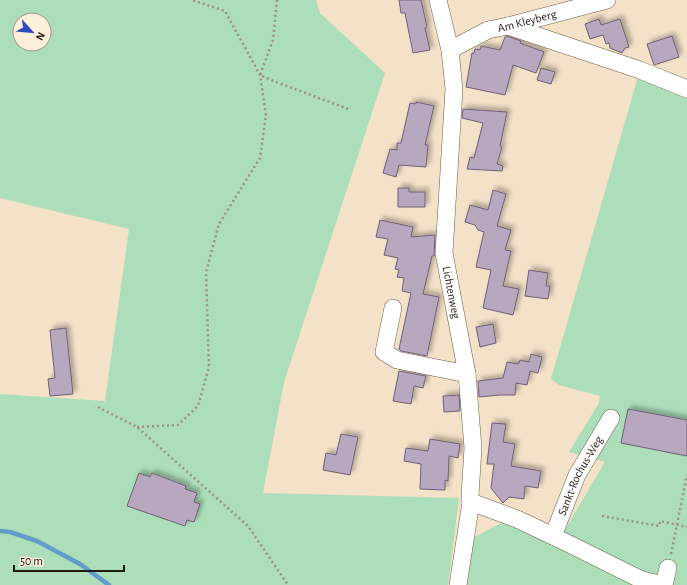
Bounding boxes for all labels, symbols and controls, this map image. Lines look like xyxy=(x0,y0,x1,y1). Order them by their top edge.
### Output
street label: Am Kleyberg xyxy=(497,8,558,34)
north arrow xyxy=(12,12,52,52)
text: N xyxy=(34,30,47,42)
street label: Lichtenweg xyxy=(441,265,462,320)
street label: Sankt-Rochus-Weg xyxy=(556,434,605,517)
scale bar xyxy=(14,547,124,573)
text: 50 m xyxy=(20,555,43,567)

